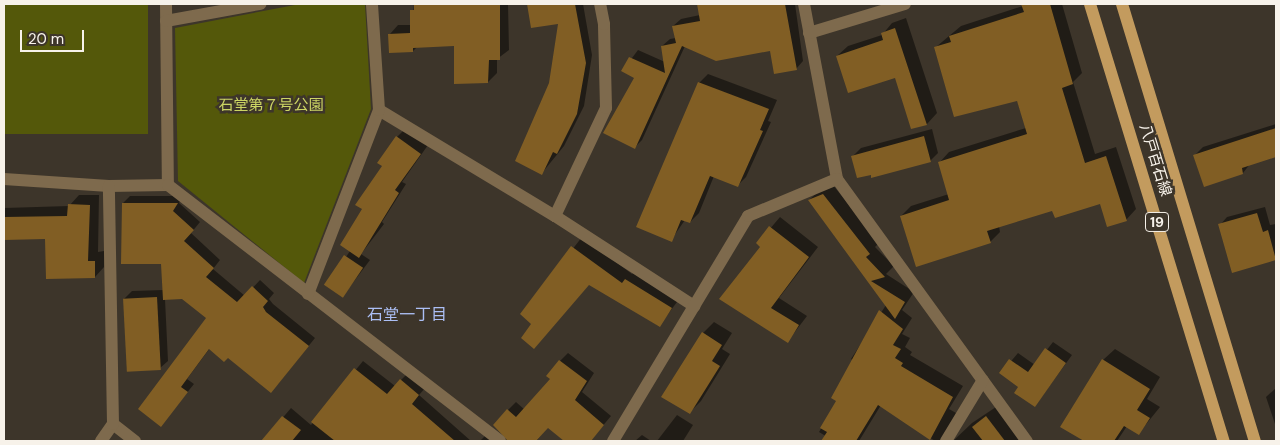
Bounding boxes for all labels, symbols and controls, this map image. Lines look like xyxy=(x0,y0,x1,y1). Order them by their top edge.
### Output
scale bar xyxy=(22,20,86,52)
text: 20 m xyxy=(28,29,64,49)
park label: 石堂第７号公園 xyxy=(219,97,323,115)
street label: 八戸百石線 xyxy=(1135,122,1175,198)
road number: 19 xyxy=(1144,210,1170,233)
district label: 石堂一丁目 xyxy=(367,305,447,325)

